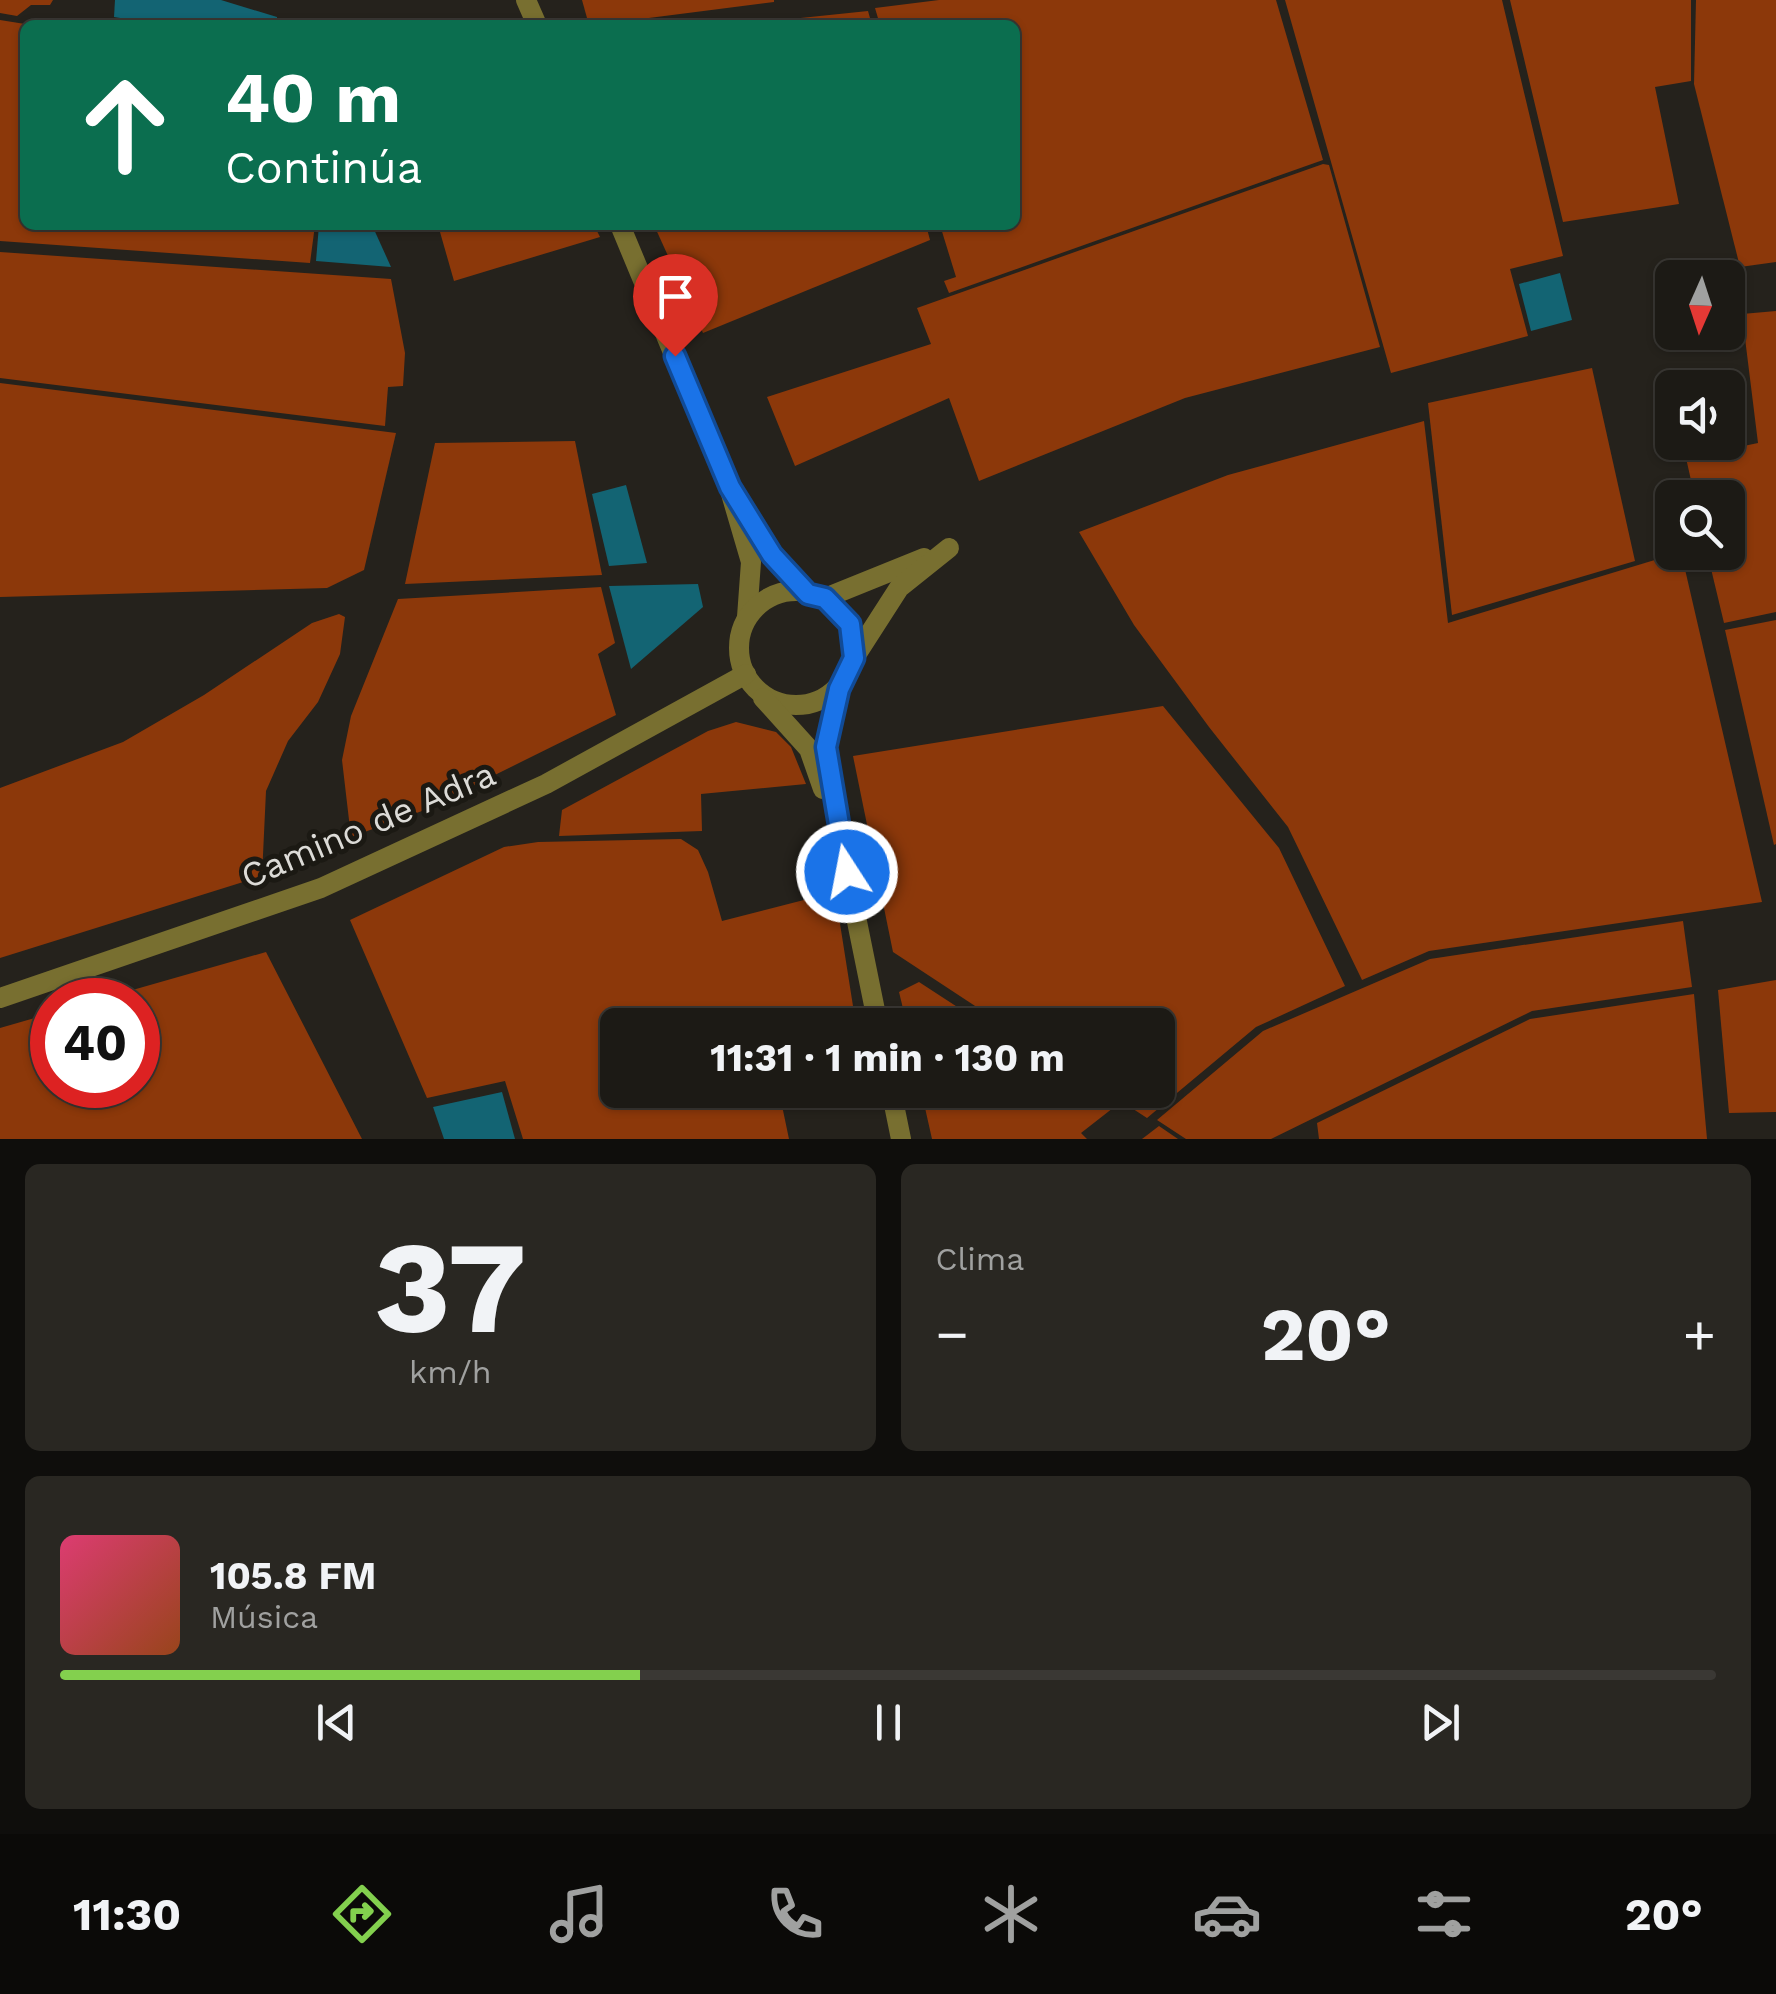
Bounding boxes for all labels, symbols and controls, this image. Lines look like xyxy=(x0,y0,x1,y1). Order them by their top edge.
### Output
text: 40 m xyxy=(225,57,401,139)
icon: ahead xyxy=(60,60,190,190)
text: Continúa xyxy=(225,141,422,194)
pin xyxy=(633,254,718,357)
north arrow xyxy=(1655,260,1745,350)
map controls xyxy=(1655,260,1745,570)
icon: arrive xyxy=(648,269,703,324)
button: sound xyxy=(1655,370,1745,460)
button: search xyxy=(1655,480,1745,570)
street label: Camino de Adra xyxy=(235,753,501,897)
position arrow xyxy=(795,820,899,924)
speed limit sign: 40 xyxy=(30,978,160,1108)
text: 11:31 · 1 min · 130 m xyxy=(710,1036,1065,1080)
text: 37 xyxy=(374,1211,527,1364)
text: Clima xyxy=(936,1240,1024,1278)
text: 20° xyxy=(1261,1290,1391,1378)
text: − xyxy=(936,1302,969,1366)
text: + xyxy=(1683,1302,1716,1366)
text: km/h xyxy=(409,1353,491,1391)
text: 105.8 FM xyxy=(210,1554,376,1598)
text: Música xyxy=(210,1598,318,1636)
icon: previous xyxy=(309,1695,364,1750)
icon: pause xyxy=(861,1695,916,1750)
icon: next xyxy=(1413,1695,1468,1750)
icon: directions xyxy=(327,1879,397,1949)
icon: music xyxy=(544,1879,614,1949)
icon: phone xyxy=(760,1879,830,1949)
icon: climate xyxy=(976,1879,1046,1949)
icon: car xyxy=(1192,1879,1262,1949)
icon: filters xyxy=(1409,1879,1479,1949)
text: 11:30 xyxy=(73,1888,181,1941)
text: 20° xyxy=(1625,1888,1703,1941)

